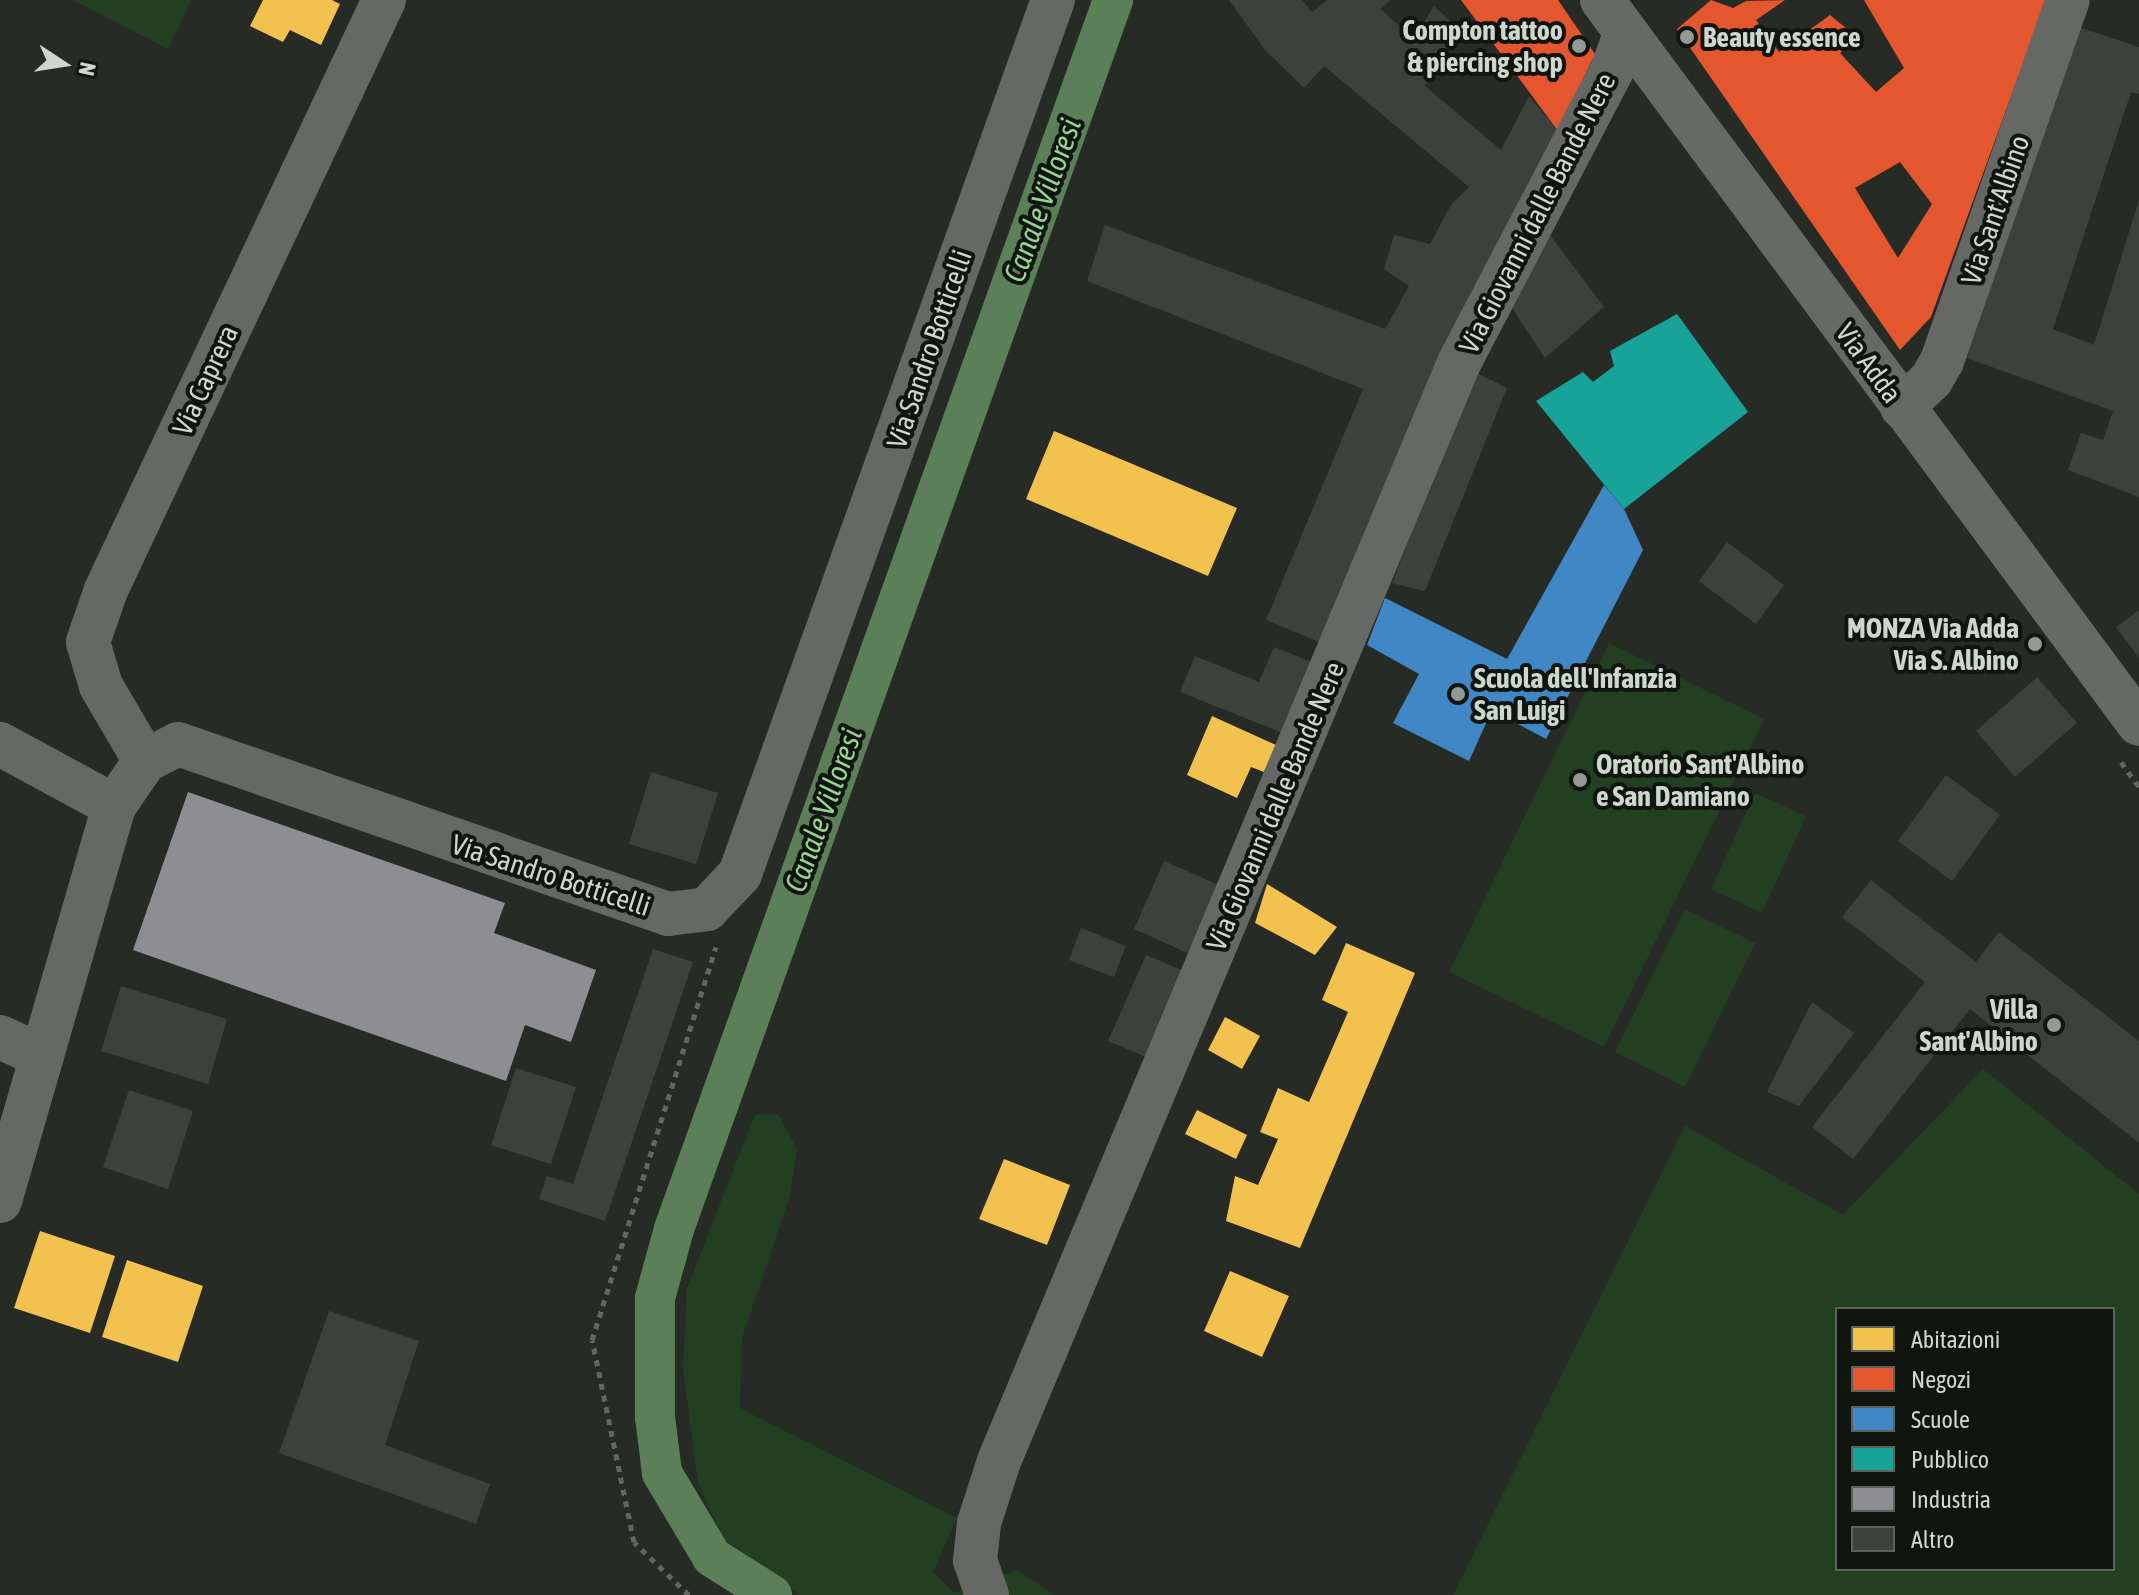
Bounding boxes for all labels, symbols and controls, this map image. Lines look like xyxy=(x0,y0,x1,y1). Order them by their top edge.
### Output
place label: Compton tattoo & piercing shop xyxy=(1402,13,1563,79)
place label: Beauty essence xyxy=(1703,20,1861,54)
north arrow xyxy=(24,24,104,104)
marker: Beauty essence xyxy=(1678,28,1696,46)
marker: Compton tattoo & piercing shop xyxy=(1570,37,1588,55)
text: N xyxy=(73,60,102,78)
street label: Via Giovanni dalle Bande Nere xyxy=(1452,67,1622,359)
water label: Canale Villoresi xyxy=(996,113,1088,287)
street label: Via Sant'Albino xyxy=(1954,131,2036,289)
street label: Via Sandro Botticelli xyxy=(879,246,979,452)
street label: Via Adda xyxy=(1829,317,1909,409)
street label: Via Caprera xyxy=(165,320,245,440)
place label: MONZA Via Adda Via S. Albino xyxy=(1847,611,2019,677)
marker: MONZA Via Adda Via S. Albino xyxy=(2026,635,2044,653)
street label: Via Giovanni dalle Bande Nere xyxy=(1199,657,1351,955)
place label: Scuola dell'Infanzia San Luigi xyxy=(1474,661,1677,727)
marker: Scuola dell'Infanzia San Luigi xyxy=(1449,685,1467,703)
water label: Canale Villoresi xyxy=(777,723,869,897)
place label: Oratorio Sant'Albino e San Damiano xyxy=(1596,747,1804,813)
marker: Oratorio Sant'Albino e San Damiano xyxy=(1571,771,1589,789)
street label: Via Sandro Botticelli xyxy=(447,827,655,923)
place label: Villa Sant'Albino xyxy=(1919,992,2038,1058)
marker: Villa Sant'Albino xyxy=(2045,1016,2063,1034)
legend xyxy=(1835,1307,2115,1571)
text: Abitazioni xyxy=(1911,1326,2000,1353)
text: Negozi xyxy=(1911,1366,1971,1393)
text: Scuole xyxy=(1911,1406,1970,1433)
text: Pubblico xyxy=(1911,1446,1989,1473)
text: Industria xyxy=(1911,1486,1991,1513)
text: Altro xyxy=(1911,1526,1954,1553)

